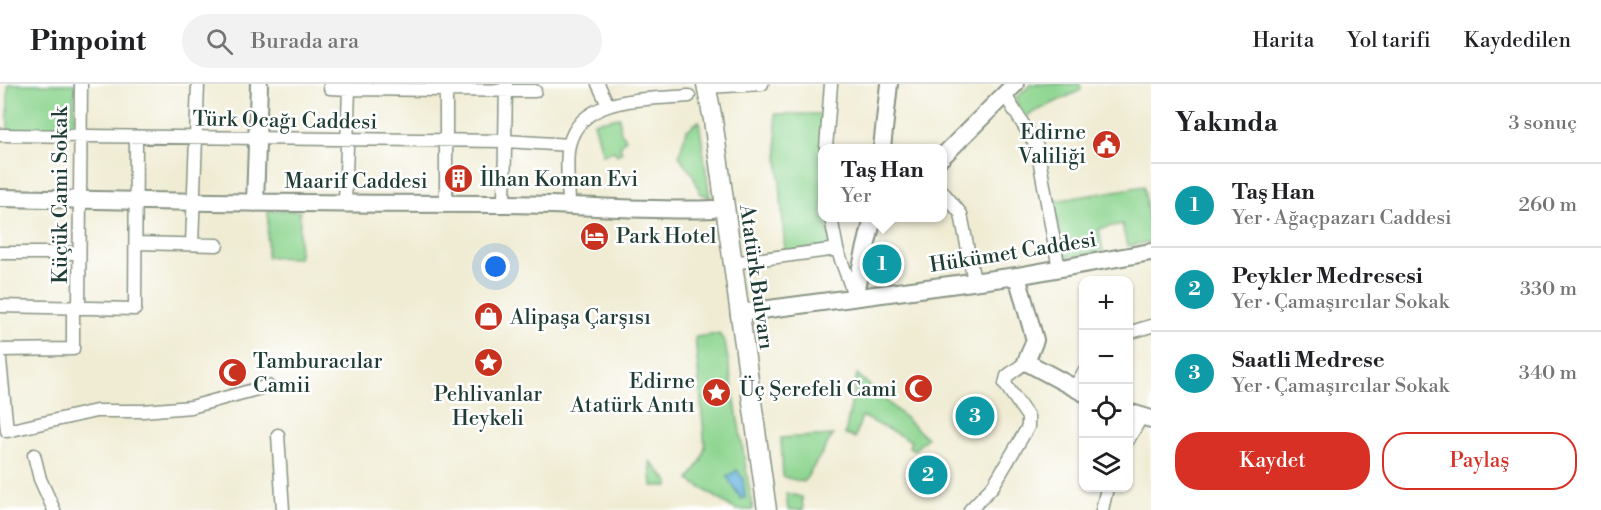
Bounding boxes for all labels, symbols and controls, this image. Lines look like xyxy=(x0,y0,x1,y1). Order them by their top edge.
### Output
search box xyxy=(182,14,602,68)
text: Pinpoint xyxy=(30,24,146,59)
icon: search xyxy=(203,25,236,58)
text: Burada ara xyxy=(251,28,359,55)
text: Harita xyxy=(1252,28,1314,54)
text: Yol tarifi xyxy=(1347,28,1431,54)
text: Kaydedilen xyxy=(1464,28,1571,54)
street label: Küçük Cami Sokak xyxy=(48,105,74,284)
street label: Türk Ocağı Caddesi xyxy=(192,106,378,136)
text: Yakında xyxy=(1175,107,1278,139)
text: 3 sonuç xyxy=(1508,111,1577,136)
place label: Edirne Valiliği xyxy=(1017,120,1086,170)
public building icon: Edirne Valiliği xyxy=(1091,128,1123,160)
popup xyxy=(818,144,947,222)
text: Taş Han xyxy=(841,157,924,184)
building icon: İlhan Koman Evi xyxy=(443,163,475,195)
place label: İlhan Koman Evi xyxy=(480,165,638,193)
street label: Maarif Caddesi xyxy=(284,169,428,195)
text: Taş Han xyxy=(1232,179,1315,206)
text: Yer xyxy=(841,184,872,209)
text: 1 xyxy=(1190,193,1199,218)
text: 260 m xyxy=(1519,193,1577,218)
street label: Atatürk Bulvarı xyxy=(733,202,779,352)
text: Yer · Ağaçpazarı Caddesi xyxy=(1232,206,1452,231)
hotel icon: Park Hotel xyxy=(579,220,611,252)
place label: Park Hotel xyxy=(616,224,717,250)
street label: Hükümet Caddesi xyxy=(928,227,1099,279)
pin: 1 xyxy=(862,242,902,286)
your location xyxy=(481,252,510,281)
text: Peykler Medresesi xyxy=(1232,263,1423,290)
map controls xyxy=(1079,276,1133,492)
button: + xyxy=(1079,276,1133,330)
text: 2 xyxy=(1188,277,1201,302)
text: 330 m xyxy=(1520,277,1577,302)
text: Yer · Çamaşırcılar Sokak xyxy=(1232,290,1449,315)
shop icon: Alipaşa Çarşısı xyxy=(473,301,505,333)
place label: Alipaşa Çarşısı xyxy=(509,305,651,331)
button: − xyxy=(1079,330,1133,384)
place icon: Pehlivanlar Heykeli xyxy=(472,347,504,379)
text: Saatli Medrese xyxy=(1232,347,1385,374)
place label: Tamburacılar Camii xyxy=(253,349,383,399)
mosque icon: Tamburacılar Camii xyxy=(216,357,248,389)
text: 3 xyxy=(1188,361,1201,386)
text: 340 m xyxy=(1519,361,1577,386)
place label: Edirne Atatürk Anıtı xyxy=(569,369,695,419)
mosque icon: Üç Şerefeli Cami xyxy=(902,373,934,405)
text: Yer · Çamaşırcılar Sokak xyxy=(1232,374,1449,399)
place label: Üç Şerefeli Cami xyxy=(739,375,897,403)
place icon: Edirne Atatürk Anıtı xyxy=(700,377,732,409)
place label: Pehlivanlar Heykeli xyxy=(434,382,542,432)
button: locate xyxy=(1079,384,1133,438)
pin: 3 xyxy=(956,394,994,438)
button: Kaydet xyxy=(1175,432,1370,490)
button: Paylaş xyxy=(1382,432,1577,490)
button: layers xyxy=(1079,438,1133,492)
pin: 2 xyxy=(908,452,948,498)

